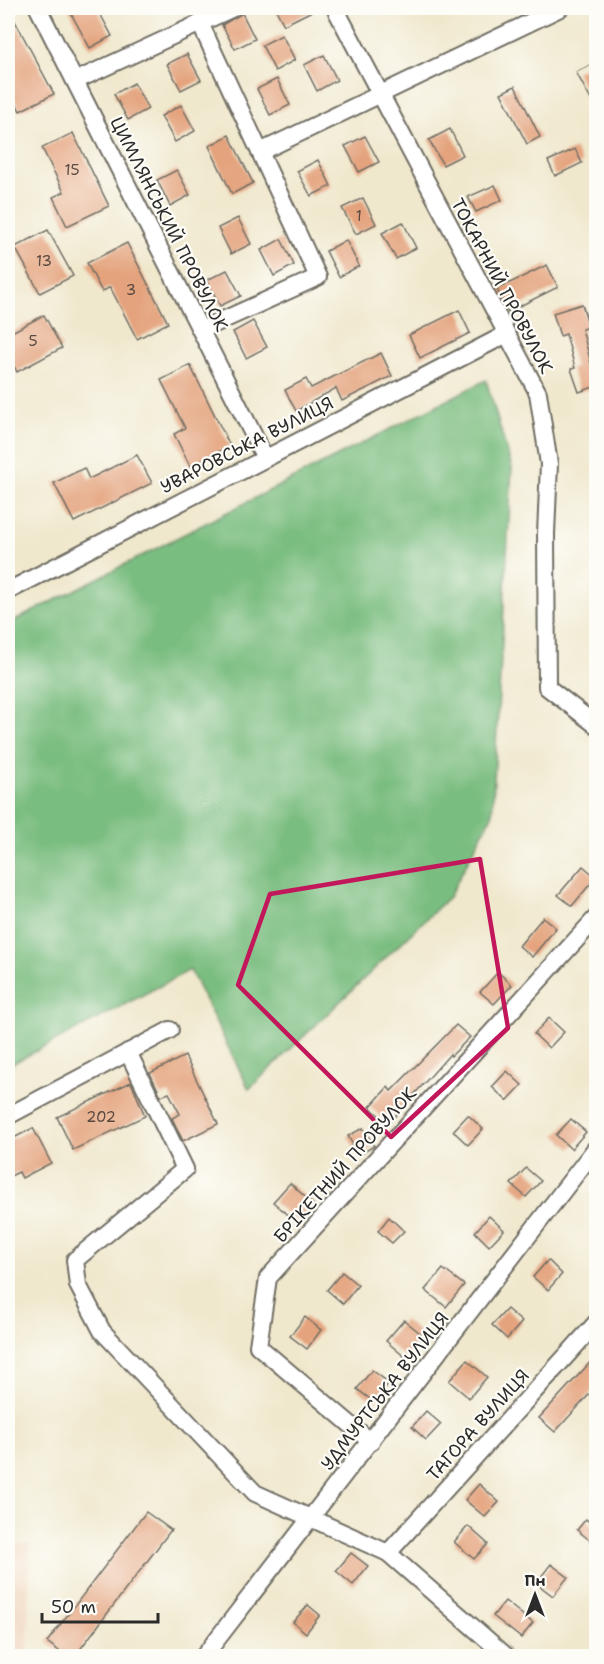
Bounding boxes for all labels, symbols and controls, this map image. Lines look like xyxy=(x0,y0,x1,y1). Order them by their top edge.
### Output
street label: ЦИМЛЯНСЬКИЙ ПРОВУЛОК xyxy=(104,113,234,336)
house number: 15 xyxy=(64,160,80,180)
street label: ТОКАРНИЙ ПРОВУЛОК xyxy=(446,194,559,378)
house number: 1 xyxy=(356,206,362,226)
house number: 13 xyxy=(36,251,52,271)
house number: 3 xyxy=(126,280,136,300)
house number: 5 xyxy=(28,331,38,351)
street label: УВАРОВСЬКА ВУЛИЦЯ xyxy=(156,391,338,499)
street label: БРIКЕТНИЙ ПРОВУЛОК xyxy=(268,1081,422,1248)
house number: 202 xyxy=(86,1107,116,1127)
street label: УДМУРТСЬКА ВУЛИЦЯ xyxy=(316,1307,454,1475)
street label: ТАГОРА ВУЛИЦЯ xyxy=(421,1364,535,1486)
north arrow xyxy=(505,1565,565,1625)
text: Пн xyxy=(524,1570,546,1591)
scale bar xyxy=(42,1586,158,1624)
text: 50 m xyxy=(51,1595,96,1619)

